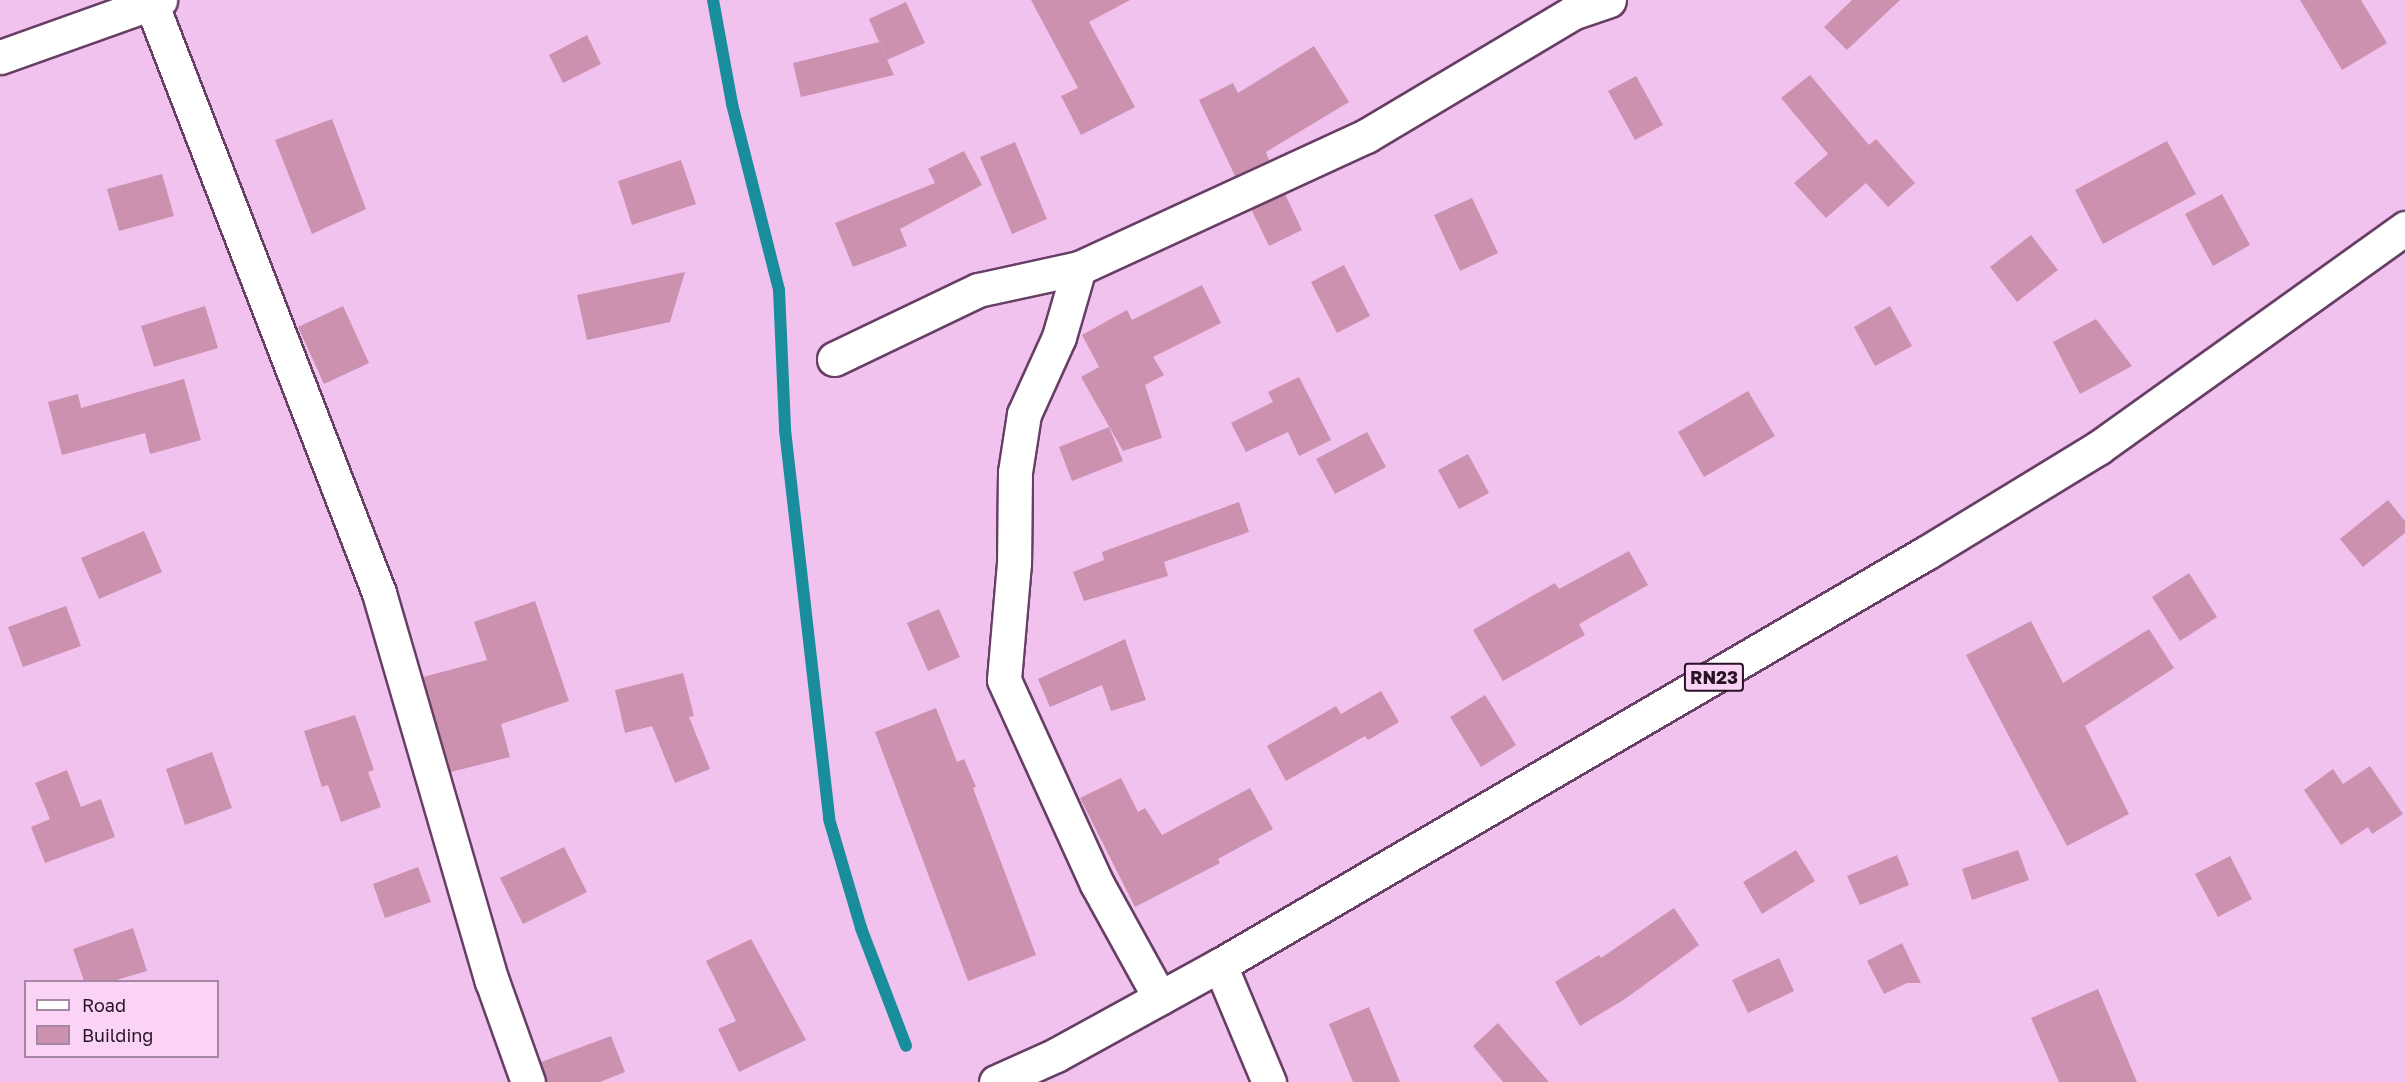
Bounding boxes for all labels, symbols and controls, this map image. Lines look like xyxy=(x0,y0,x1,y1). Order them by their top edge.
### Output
road number: RN23 xyxy=(1682,662,1746,692)
legend xyxy=(24,980,219,1058)
text: Road xyxy=(82,994,126,1016)
text: Building xyxy=(82,1024,153,1046)

